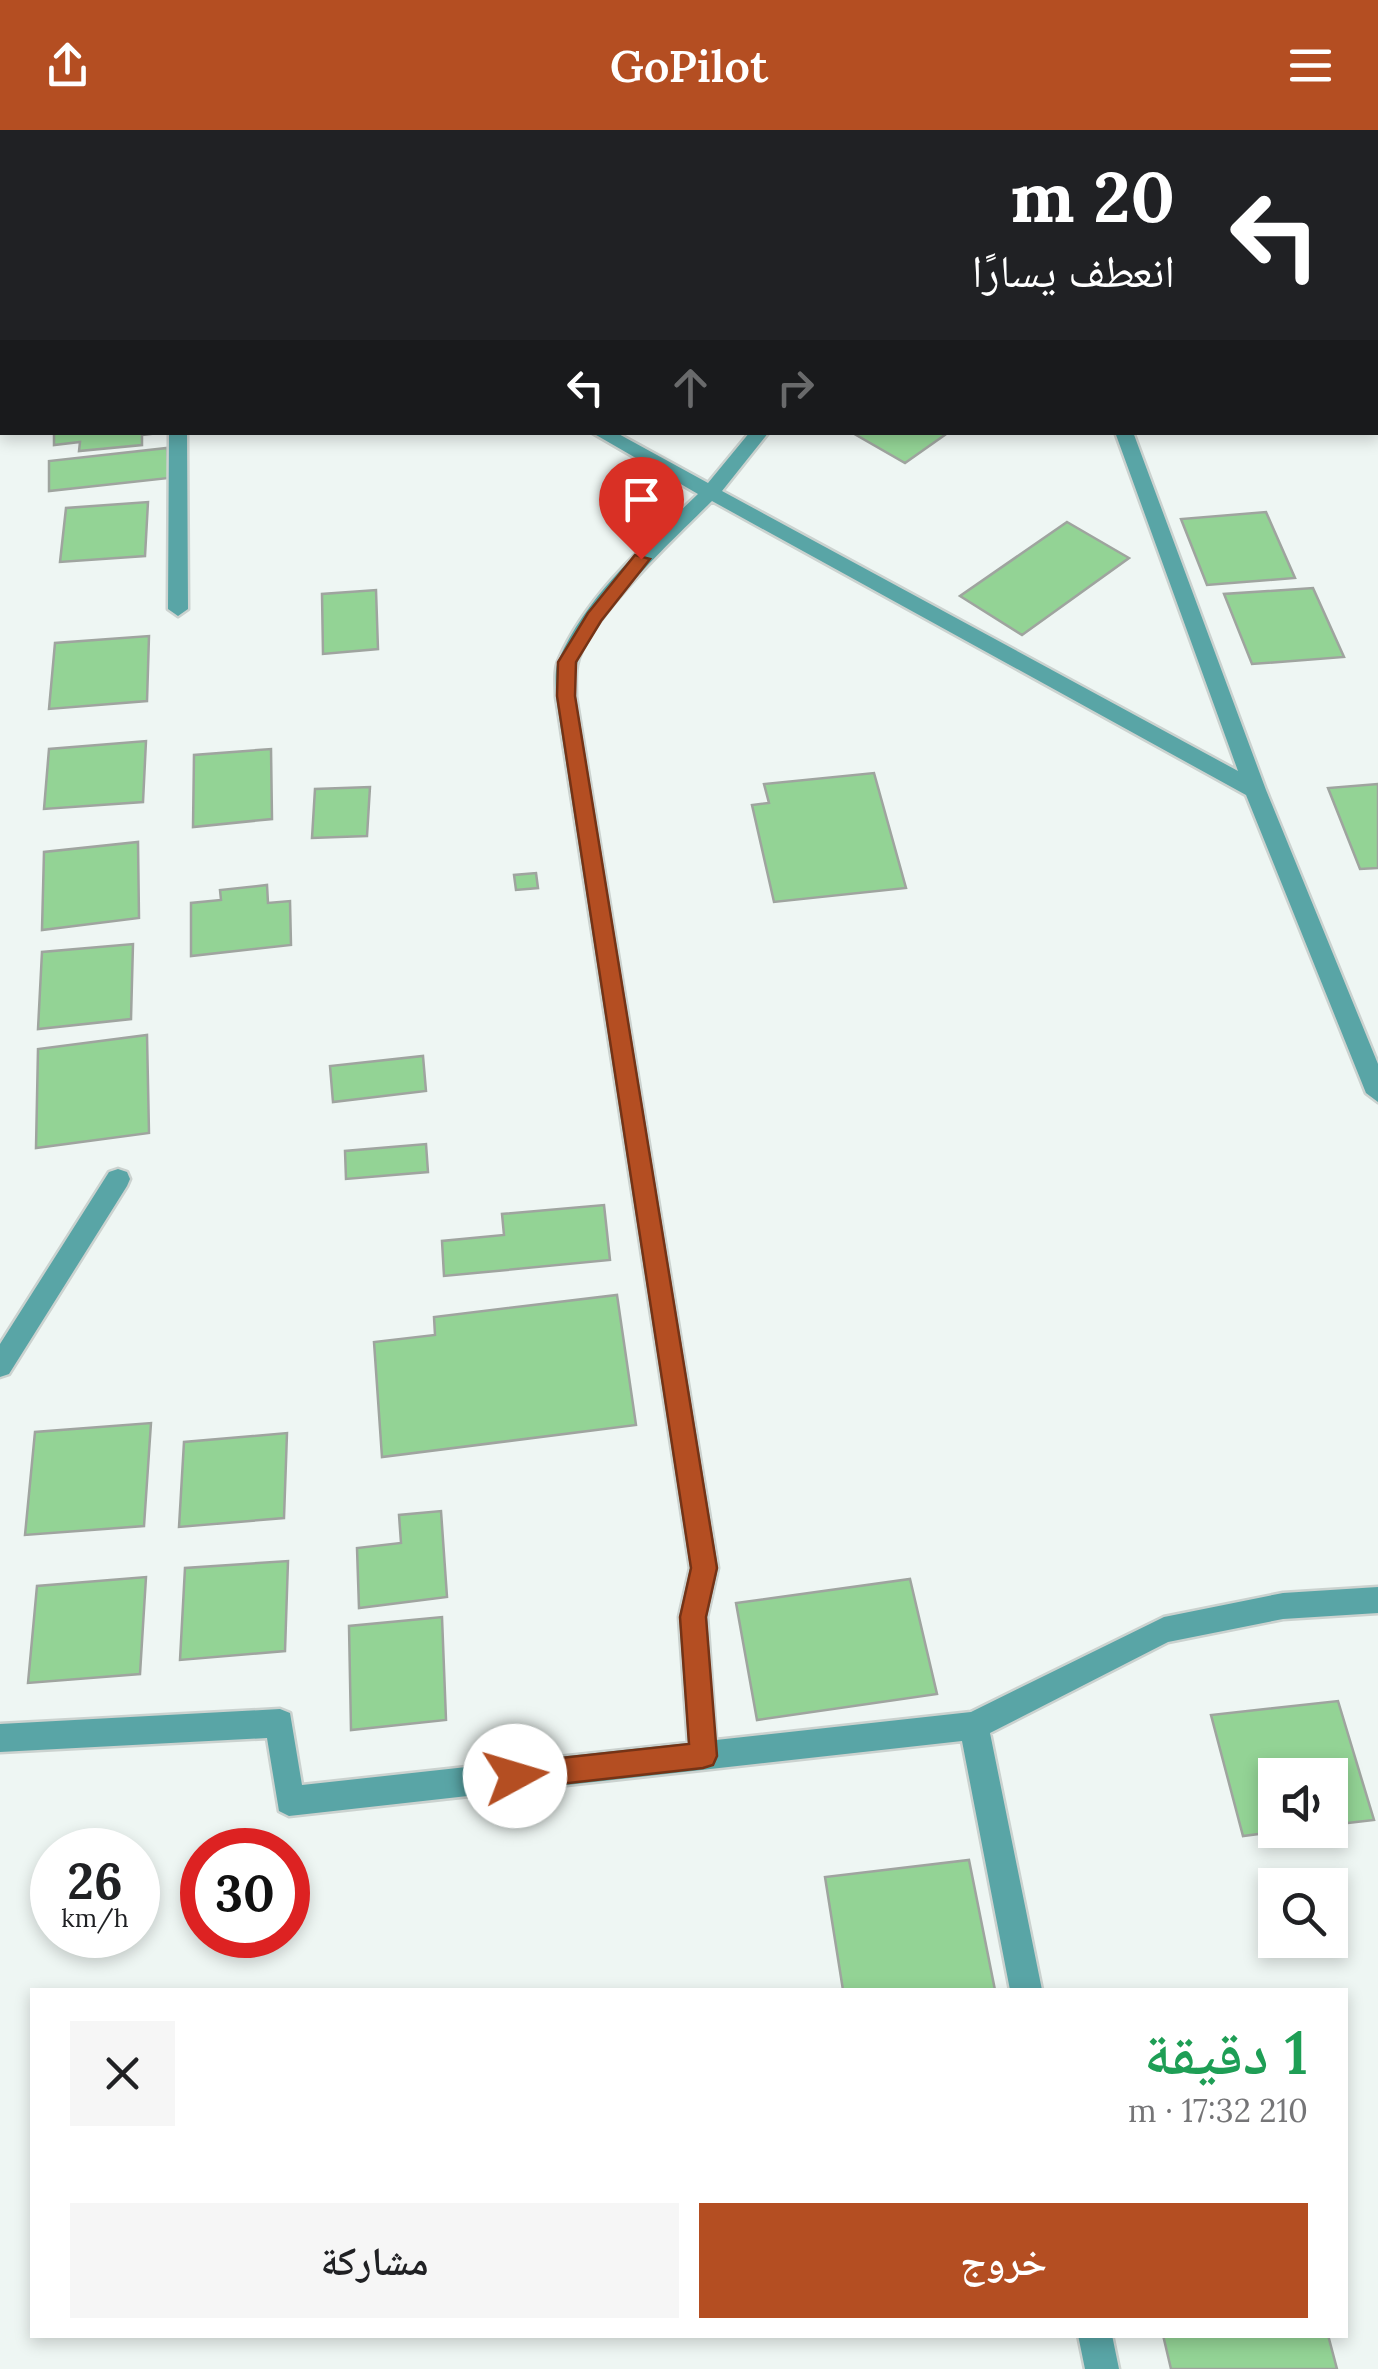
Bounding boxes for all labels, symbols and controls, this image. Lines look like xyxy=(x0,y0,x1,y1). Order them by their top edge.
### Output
text: GoPilot xyxy=(610,37,768,94)
icon: share xyxy=(40,38,95,93)
icon: menu xyxy=(1283,38,1338,93)
text: 20 m xyxy=(1010,152,1175,241)
icon: left xyxy=(1210,170,1340,300)
text: انعطف يسارًا xyxy=(972,242,1175,299)
icon: left xyxy=(558,360,613,415)
icon: ahead xyxy=(663,360,718,415)
icon: right xyxy=(768,360,823,415)
pin xyxy=(599,457,684,560)
icon: arrive xyxy=(614,472,669,527)
position arrow xyxy=(463,1724,567,1828)
map controls xyxy=(1258,1758,1348,1958)
button: sound xyxy=(1258,1758,1348,1848)
speed limit sign: 30 xyxy=(180,1828,310,1958)
text: 26 xyxy=(67,1849,123,1913)
button: search xyxy=(1258,1868,1348,1958)
text: km/h xyxy=(61,1902,129,1934)
text: 1 دقيقة xyxy=(1144,2014,1308,2090)
button: close xyxy=(70,2021,175,2126)
text: 210 m · 17:32 xyxy=(1128,2090,1308,2131)
button: مشاركة xyxy=(70,2203,679,2318)
button: خروج xyxy=(699,2203,1308,2318)

